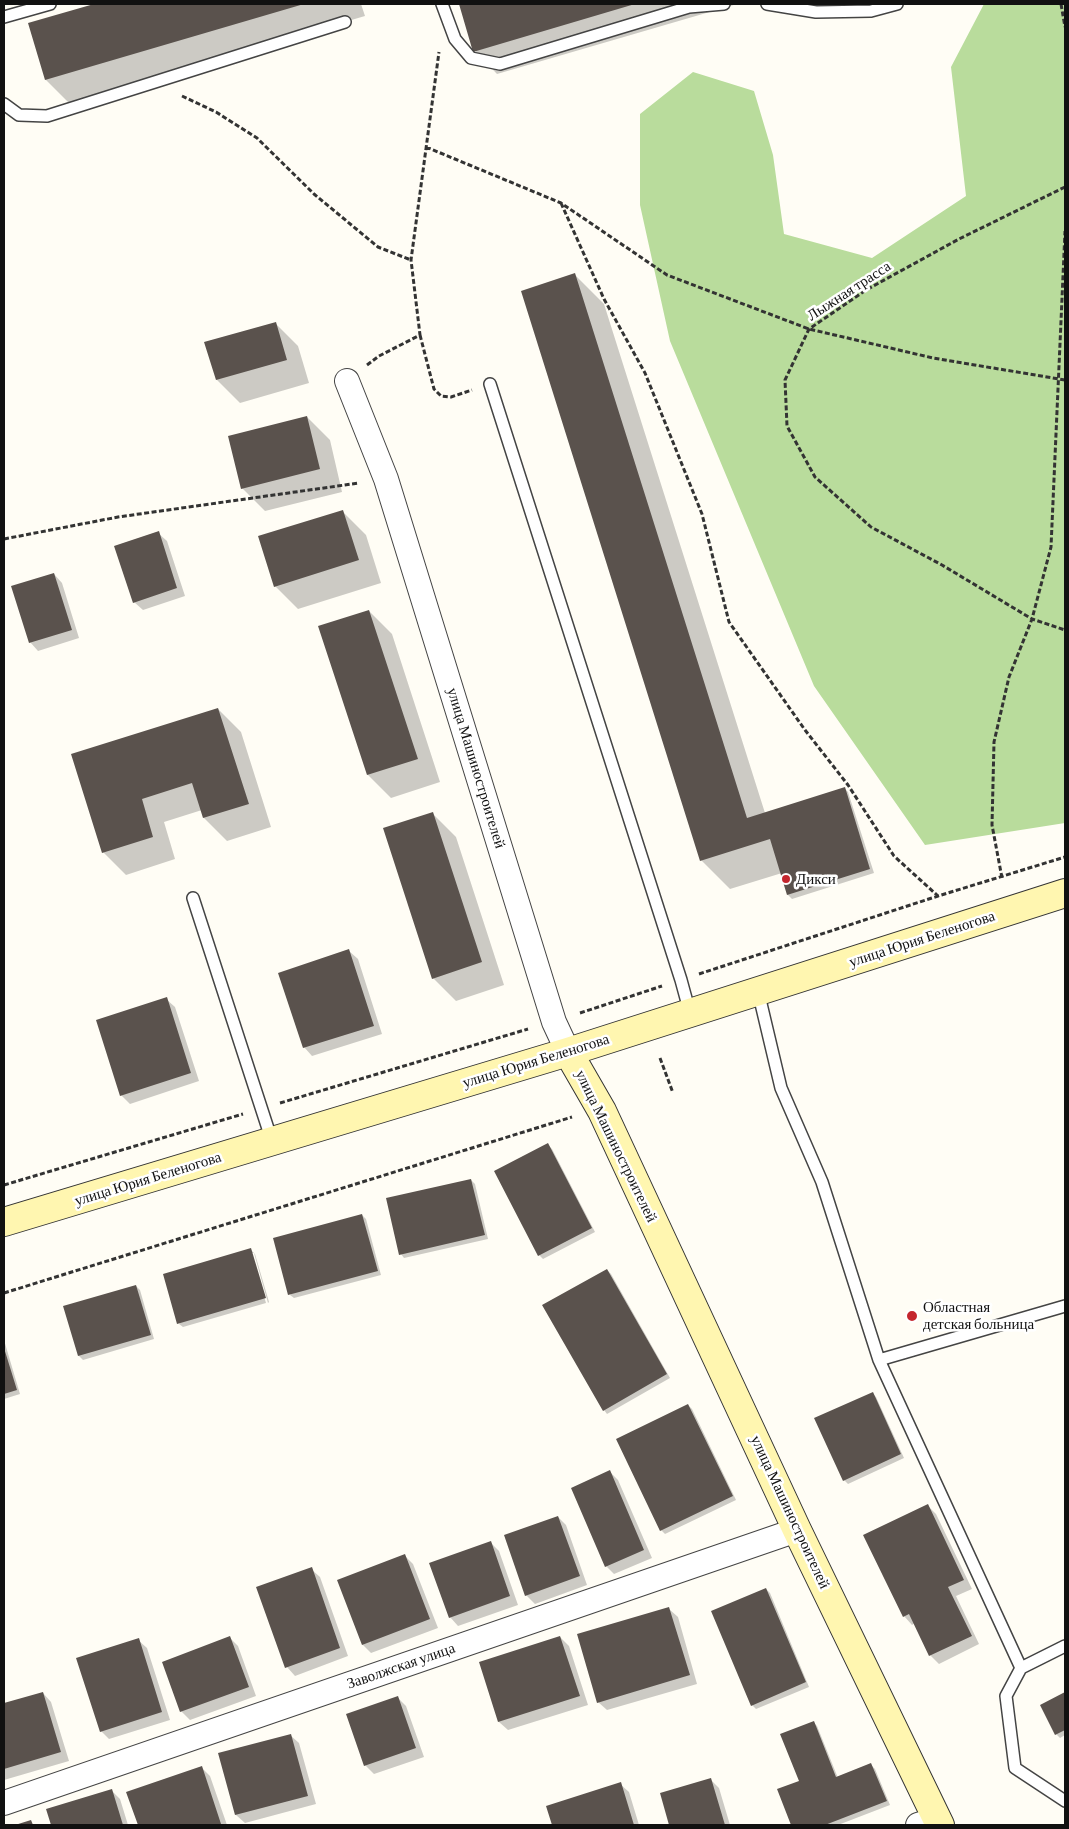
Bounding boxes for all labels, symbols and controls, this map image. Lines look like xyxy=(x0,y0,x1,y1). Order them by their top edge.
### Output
street label: Лыжная трасса xyxy=(804,257,894,325)
street label: улица Машиностроителей xyxy=(443,685,509,851)
place label: Дикси xyxy=(796,870,836,888)
marker: Дикси xyxy=(780,873,792,885)
street label: улица Юрия Беленогова xyxy=(847,907,997,971)
street label: улица Юрия Беленогова xyxy=(461,1030,611,1092)
street label: улица Машиностроителей xyxy=(571,1067,661,1225)
street label: улица Юрия Беленогова xyxy=(73,1148,223,1210)
place label: Областная детская больница xyxy=(923,1298,1034,1333)
marker: Областная детская больница xyxy=(905,1309,919,1323)
street label: улица Машиностроителей xyxy=(747,1432,833,1592)
street label: Заволжская улица xyxy=(345,1639,457,1693)

